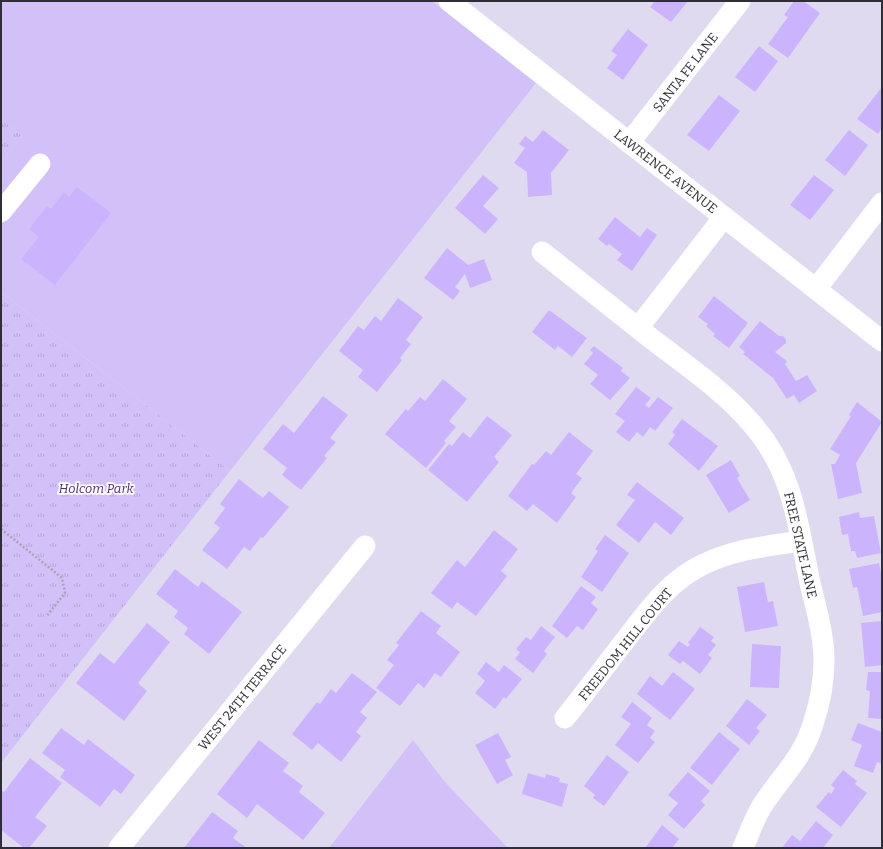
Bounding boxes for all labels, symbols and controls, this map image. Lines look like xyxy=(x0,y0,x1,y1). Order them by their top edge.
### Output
street label: SANTA FE LANE xyxy=(650,30,721,115)
street label: LAWRENCE AVENUE xyxy=(611,126,720,216)
park label: Holcom Park xyxy=(58,481,135,496)
street label: FREE STATE LANE xyxy=(781,491,820,600)
street label: FREEDOM HILL COURT xyxy=(576,585,676,703)
street label: WEST 24TH TERRACE xyxy=(195,642,290,753)

